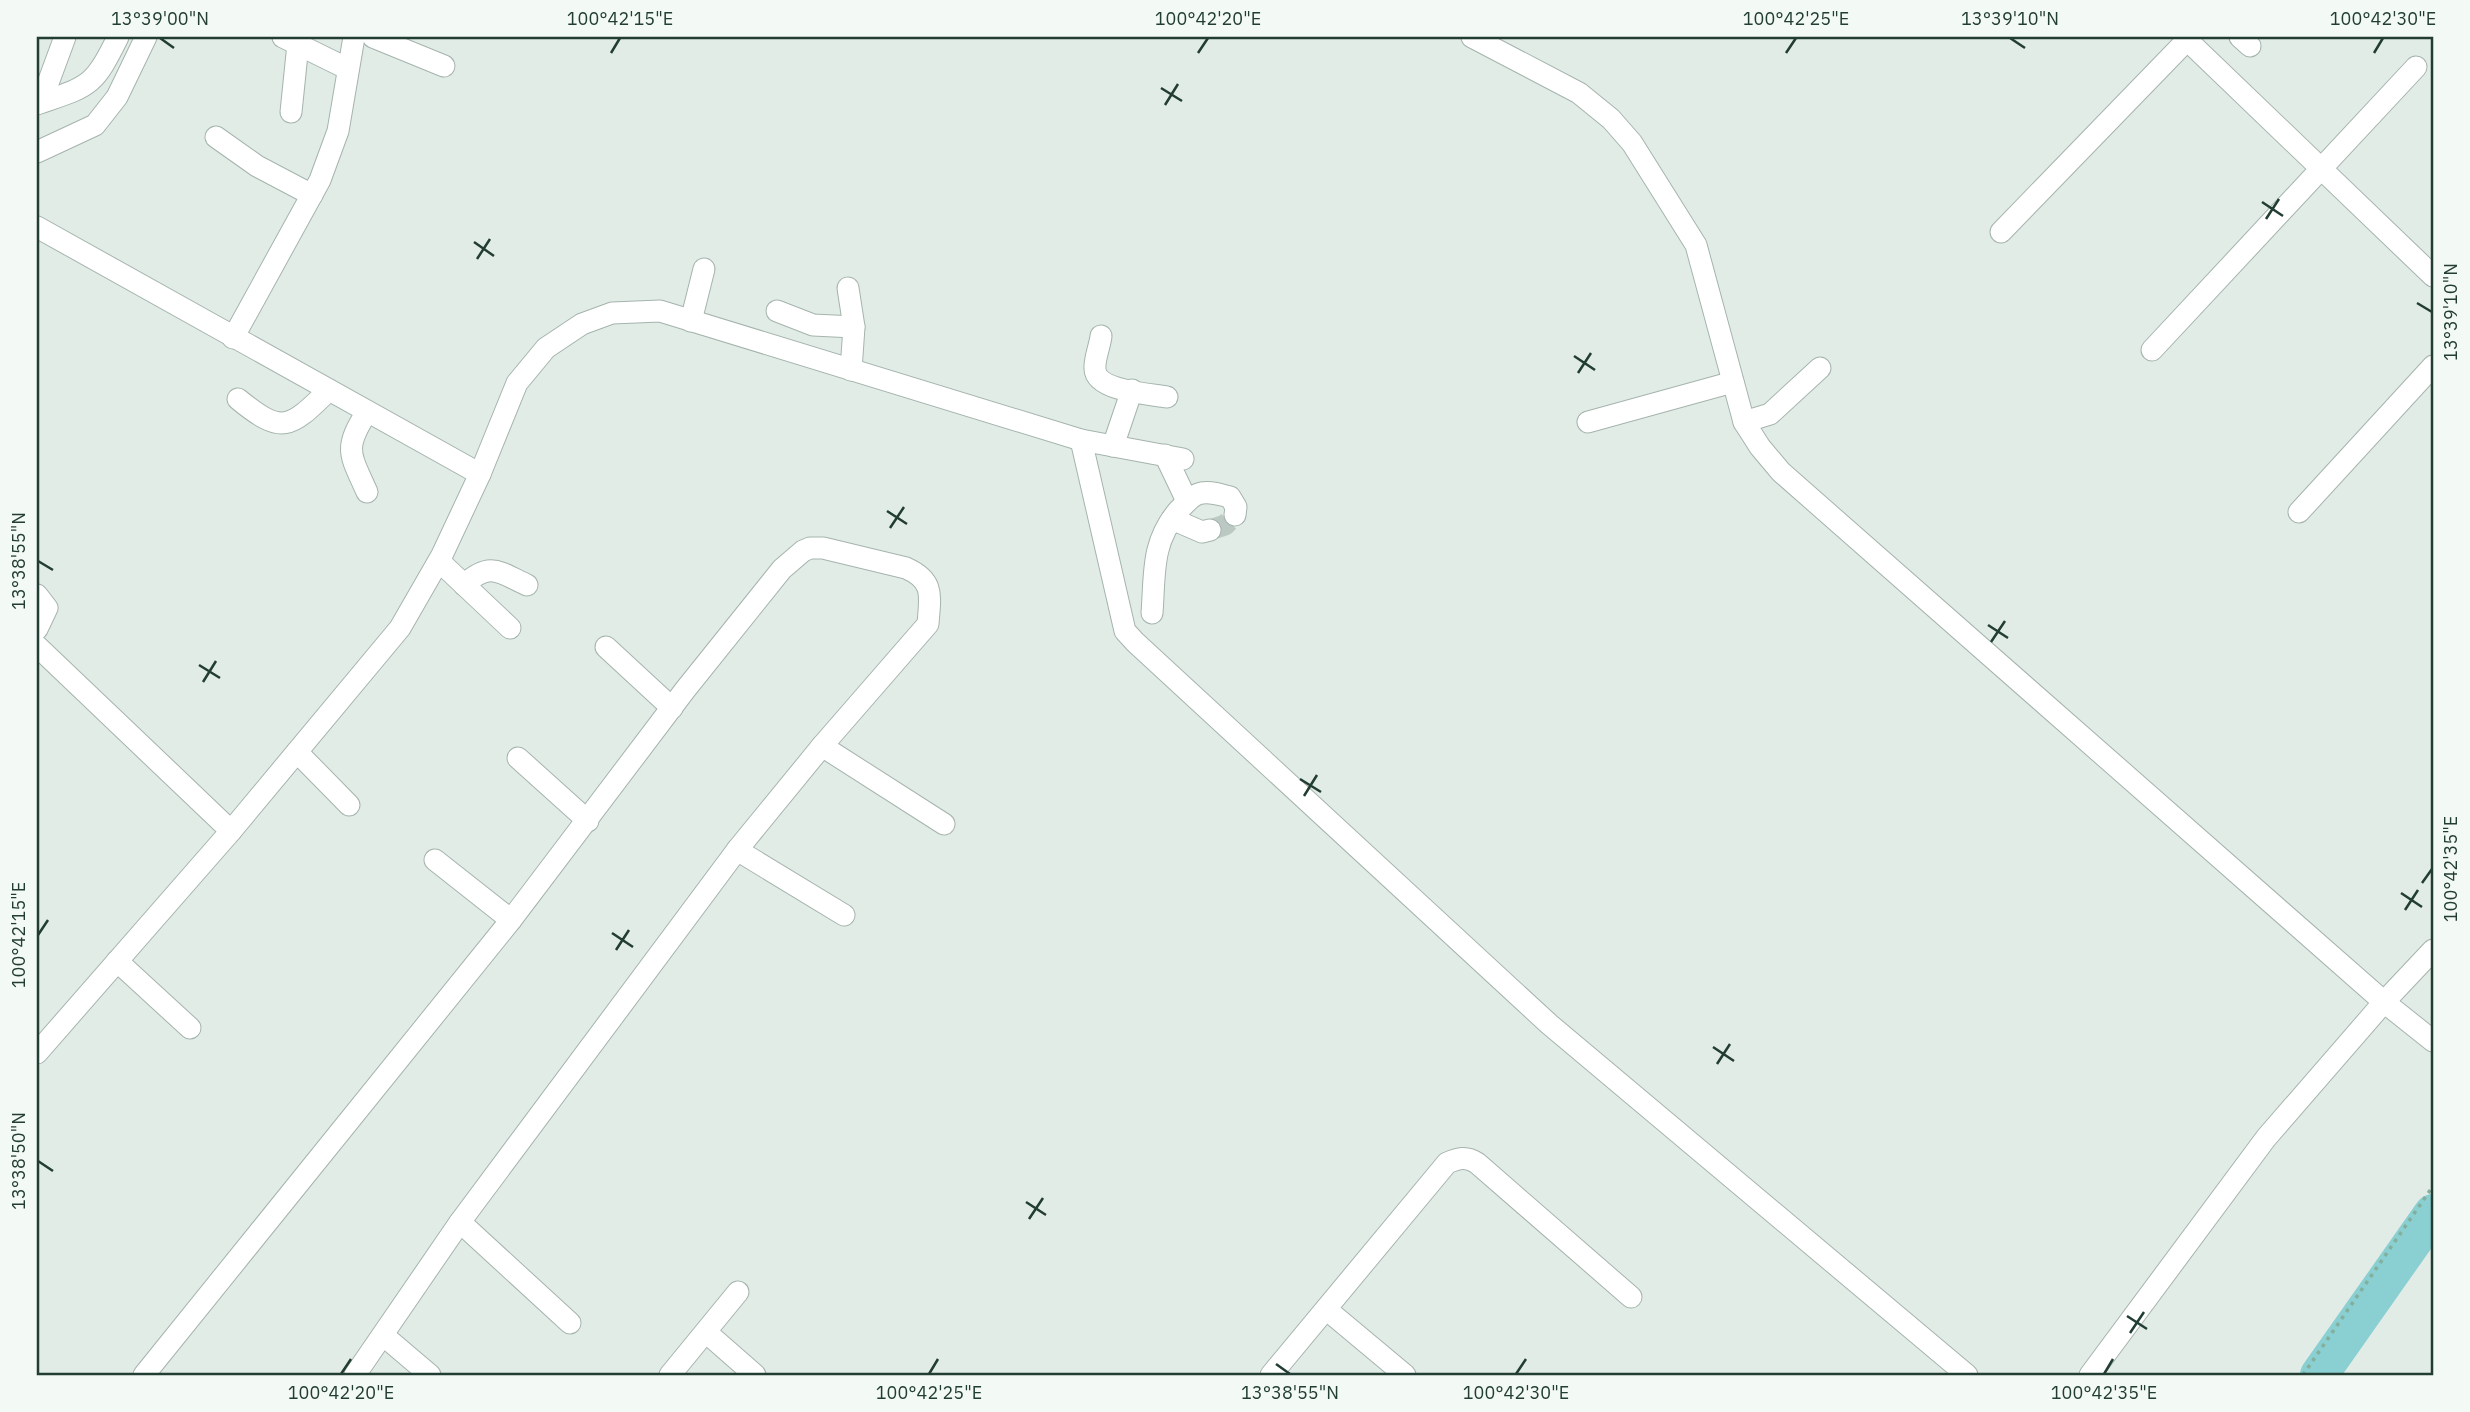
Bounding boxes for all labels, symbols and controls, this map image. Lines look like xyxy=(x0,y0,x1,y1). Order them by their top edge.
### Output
text: 13°39'00"N xyxy=(111,7,209,30)
text: 100°42'15"E xyxy=(567,7,673,30)
text: 100°42'20"E xyxy=(1155,7,1261,30)
text: 100°42'25"E xyxy=(1743,7,1849,30)
text: 13°39'10"N xyxy=(1961,7,2059,30)
text: 100°42'30"E xyxy=(2330,7,2436,30)
text: 13°39'10"N xyxy=(2439,263,2462,361)
text: 13°38'55"N xyxy=(7,512,30,610)
text: 100°42'35"E xyxy=(2439,816,2462,922)
text: 100°42'15"E xyxy=(7,882,30,988)
text: 13°38'50"N xyxy=(7,1112,30,1210)
text: 100°42'20"E xyxy=(288,1381,394,1404)
text: 100°42'25"E xyxy=(876,1381,982,1404)
text: 13°38'55"N xyxy=(1241,1381,1339,1404)
text: 100°42'30"E xyxy=(1463,1381,1569,1404)
text: 100°42'35"E xyxy=(2051,1381,2157,1404)

